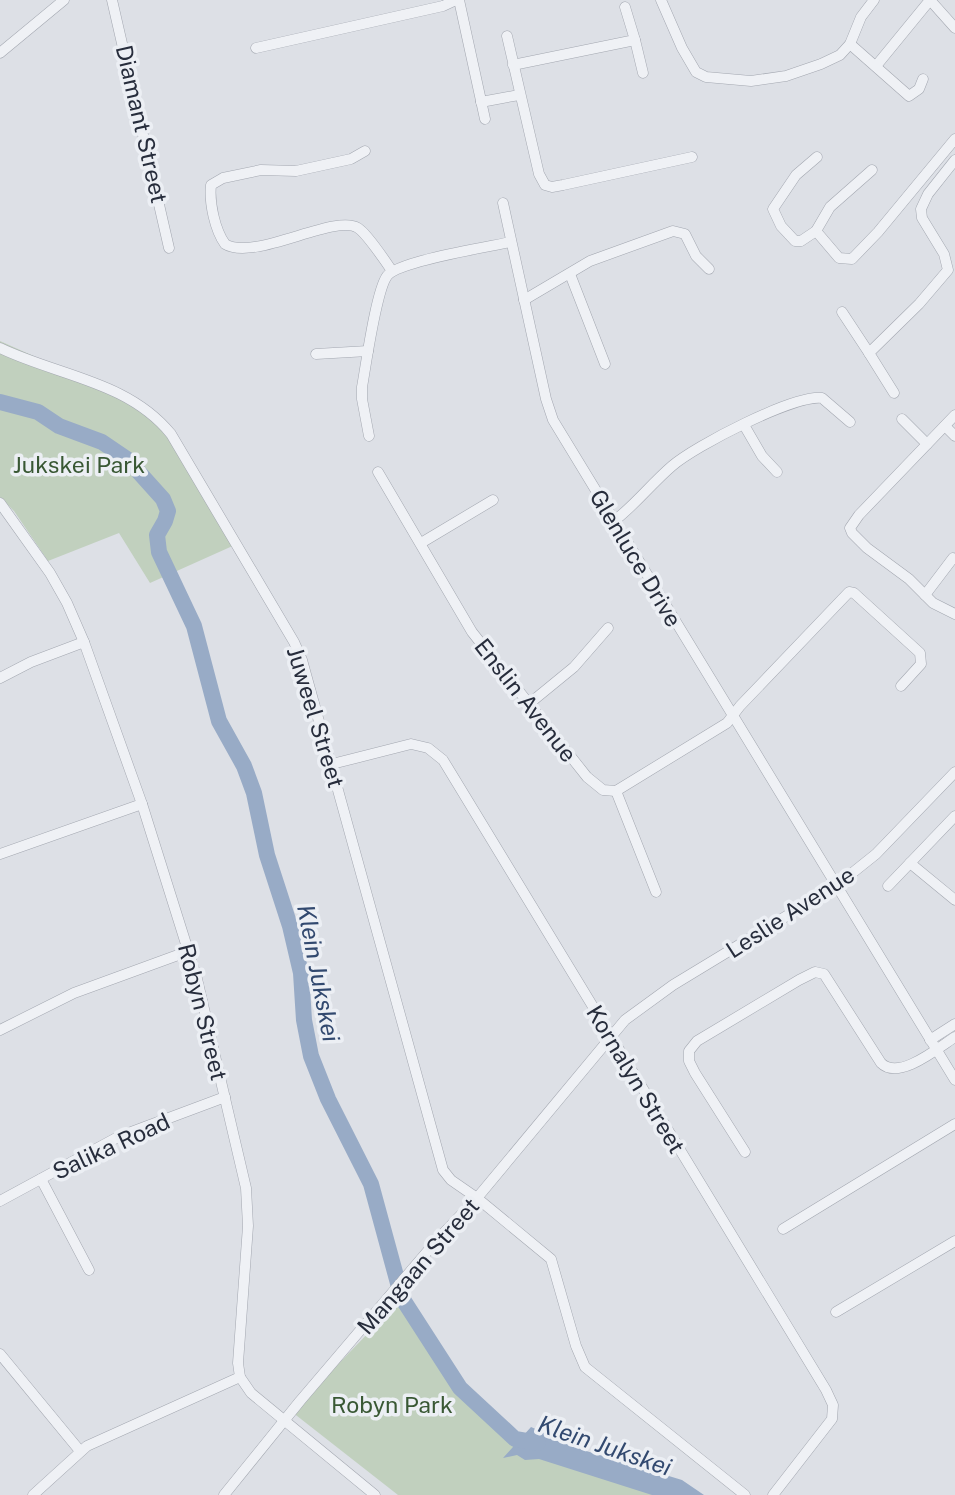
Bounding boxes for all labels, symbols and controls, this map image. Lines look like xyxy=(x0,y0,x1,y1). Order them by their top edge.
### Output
street label: Diamant Street xyxy=(111,42,173,206)
park label: Jukskei Park xyxy=(13,451,145,478)
street label: Glenluce Drive xyxy=(584,484,688,632)
street label: Enslin Avenue xyxy=(469,633,583,767)
street label: Juweel Street xyxy=(282,643,350,791)
street label: Leslie Avenue xyxy=(721,861,859,963)
water label: Klein Jukskei xyxy=(292,902,346,1044)
street label: Robyn Street xyxy=(173,941,233,1083)
street label: Kornalyn Street xyxy=(581,1000,691,1158)
street label: Salika Road xyxy=(48,1107,174,1185)
street label: Mangaan Street xyxy=(351,1192,485,1340)
park label: Robyn Park xyxy=(331,1391,453,1418)
water label: Klein Jukskei xyxy=(535,1409,675,1481)

